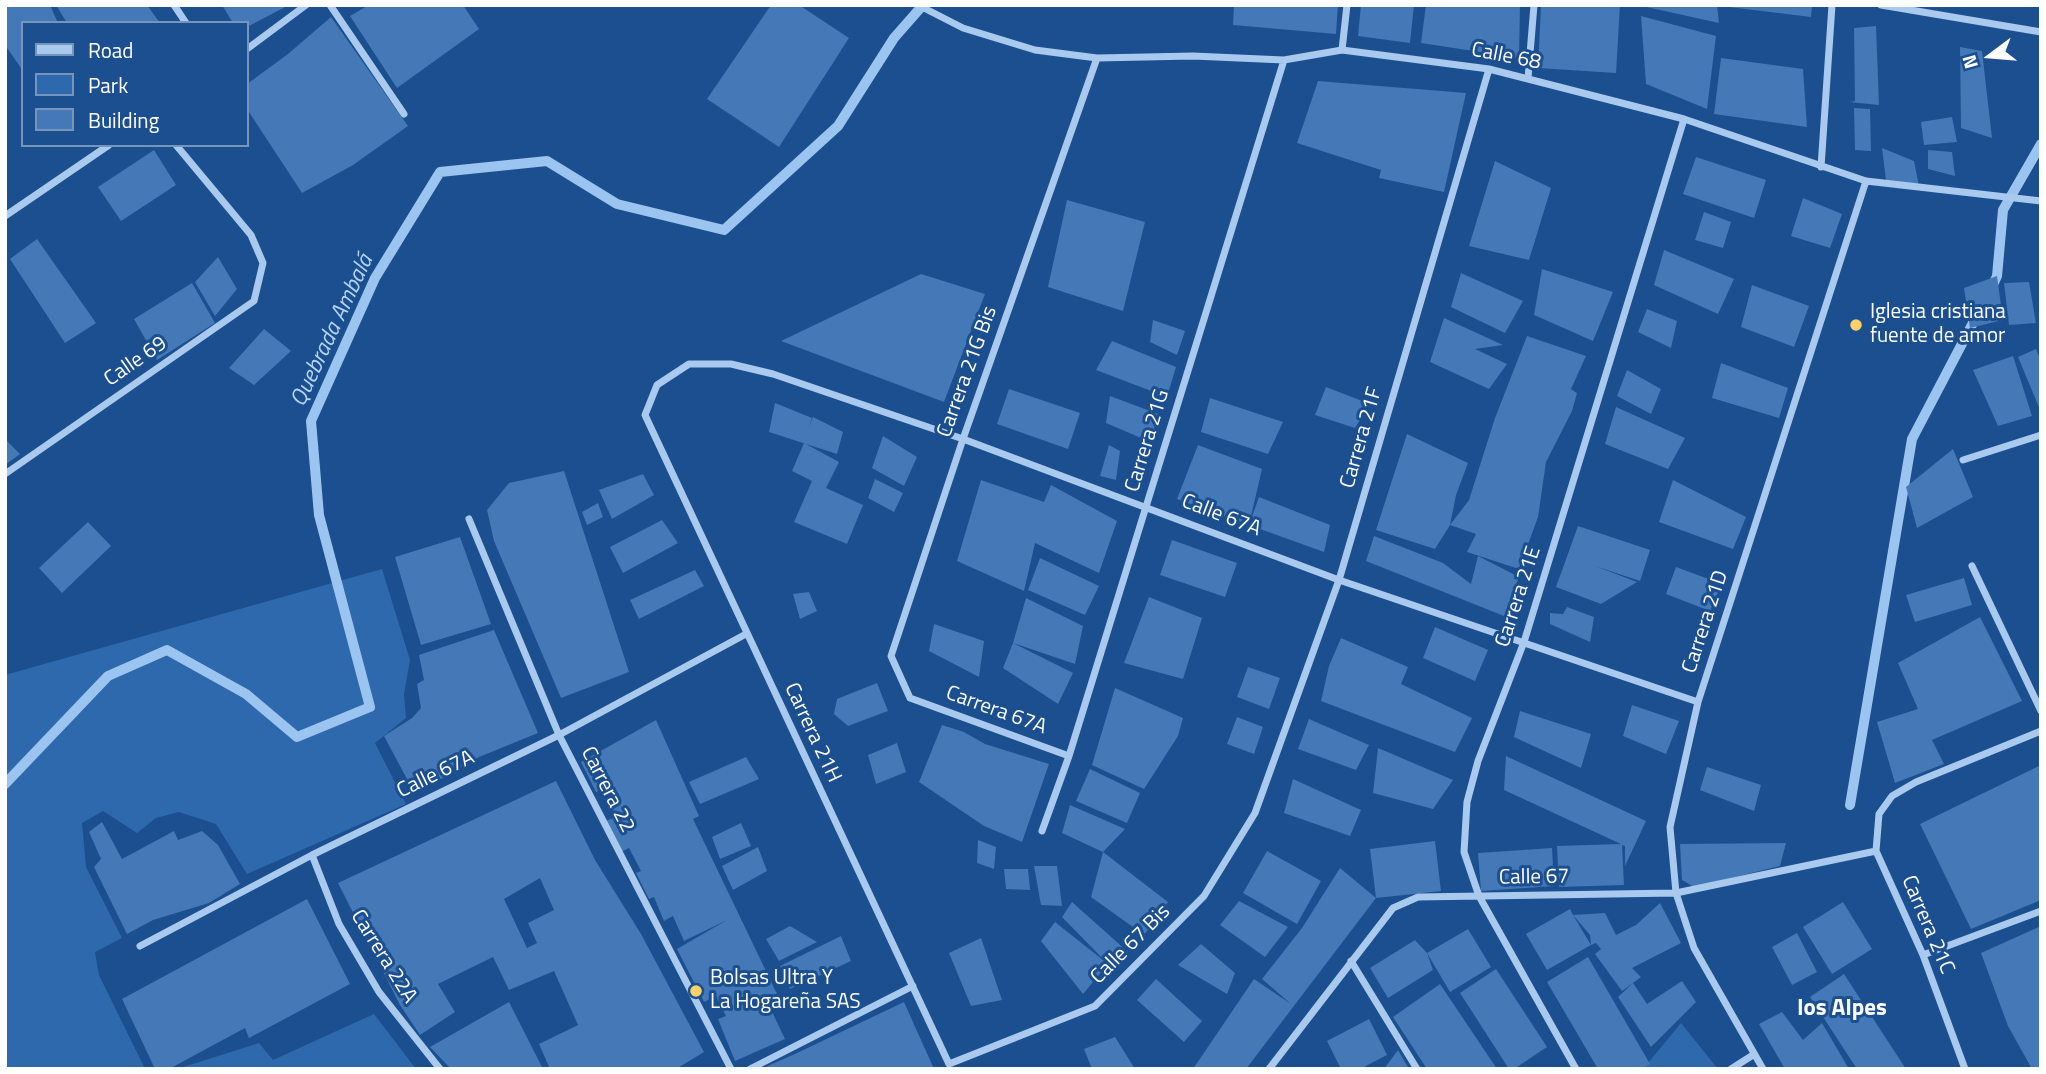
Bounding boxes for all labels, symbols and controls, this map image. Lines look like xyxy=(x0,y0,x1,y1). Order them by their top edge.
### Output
legend xyxy=(21,21,248,147)
north arrow xyxy=(1955,21,2025,91)
text: Road xyxy=(88,34,133,66)
street label: Calle 68 xyxy=(1469,38,1543,76)
text: N xyxy=(1954,52,1985,72)
text: Park xyxy=(88,69,128,101)
text: Building xyxy=(88,104,159,136)
water label: Quebrada Ambalá xyxy=(286,251,380,411)
place label: Iglesia cristiana fuente de amor xyxy=(1870,300,2006,350)
street label: Carrera 21G Bis xyxy=(933,303,1003,441)
marker: Iglesia cristiana fuente de amor xyxy=(1848,317,1864,333)
street label: Calle 69 xyxy=(100,331,172,393)
street label: Carrera 21F xyxy=(1336,385,1388,491)
street label: Carrera 21G xyxy=(1120,387,1176,495)
street label: Calle 67A xyxy=(1178,489,1264,543)
street label: Carrera 21E xyxy=(1491,543,1547,651)
street label: Carrera 21D xyxy=(1678,568,1734,676)
street label: Carrera 21H xyxy=(778,679,846,787)
street label: Carrera 67A xyxy=(942,681,1050,741)
street label: Carrera 22 xyxy=(575,743,639,837)
street label: Calle 67A xyxy=(393,746,479,804)
street label: Calle 67 xyxy=(1499,865,1569,891)
street label: Carrera 21C xyxy=(1895,872,1959,978)
street label: Calle 67 Bis xyxy=(1086,900,1176,990)
street label: Carrera 22A xyxy=(344,906,422,1008)
place label: Bolsas Ultra Y La Hogareña SAS xyxy=(710,966,861,1016)
marker: Bolsas Ultra Y La Hogareña SAS xyxy=(688,983,704,999)
district label: los Alpes xyxy=(1797,995,1887,1023)

